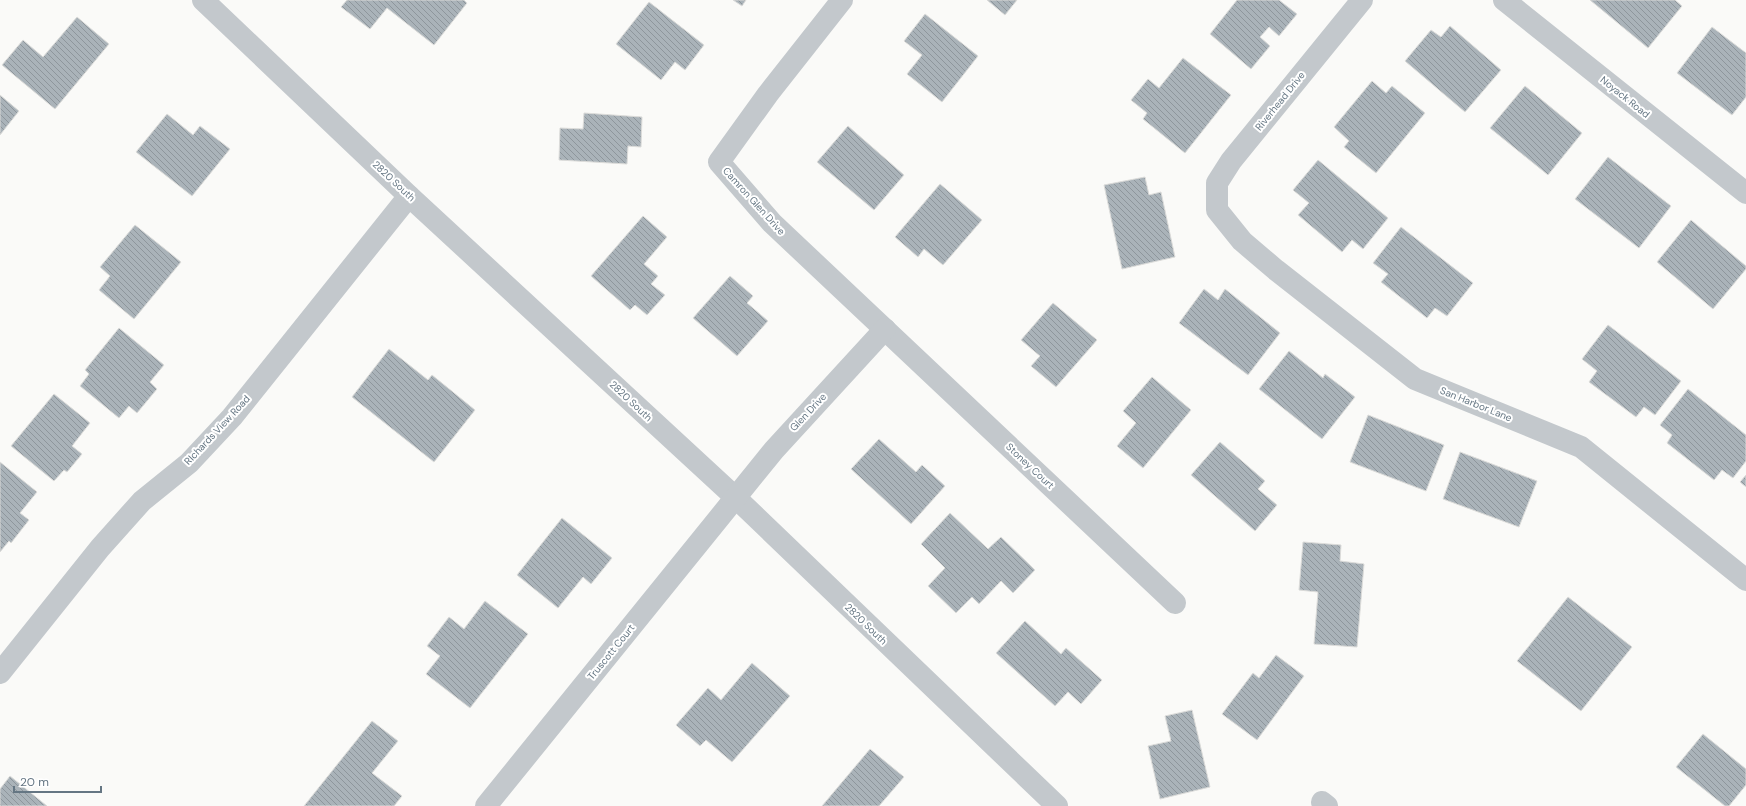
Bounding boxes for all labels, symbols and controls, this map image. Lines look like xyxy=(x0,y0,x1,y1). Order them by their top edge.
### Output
street label: Riverhead Drive xyxy=(1252,69,1308,133)
street label: Noyack Road xyxy=(1598,73,1652,121)
street label: 2820 South xyxy=(370,158,418,204)
street label: Camron Glen Drive xyxy=(720,164,788,238)
street label: 2820 South xyxy=(607,378,655,424)
street label: San Harbor Lane xyxy=(1438,384,1514,424)
street label: Glen Drive xyxy=(787,390,829,434)
street label: RIchards View Road xyxy=(181,392,253,468)
street label: Stoney Court xyxy=(1003,440,1057,492)
street label: 2820 South xyxy=(842,601,890,648)
street label: Truscott Court xyxy=(585,621,637,682)
scale bar xyxy=(14,768,101,794)
text: 20 m xyxy=(20,774,49,790)

